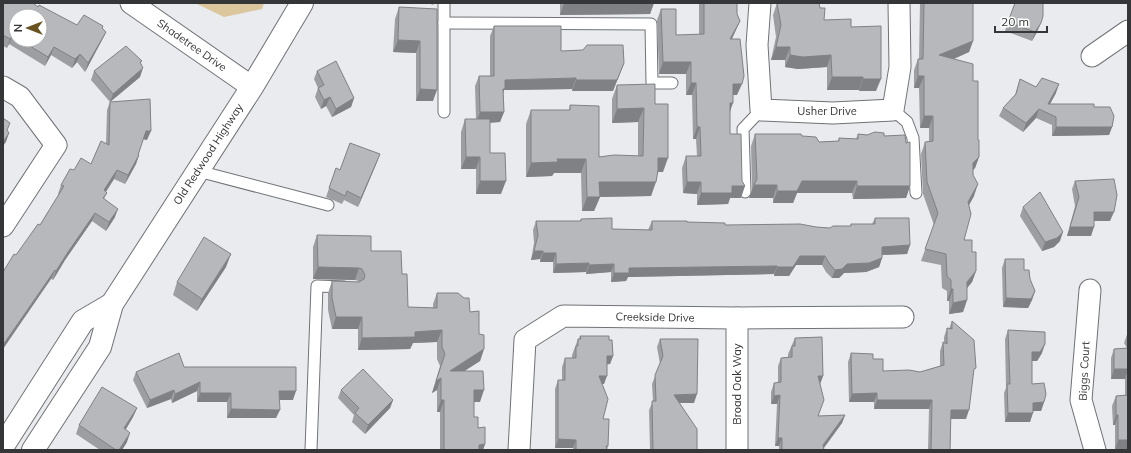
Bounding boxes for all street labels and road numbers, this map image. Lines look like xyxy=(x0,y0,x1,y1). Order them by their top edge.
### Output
street label: Shadetree Drive xyxy=(155,16,229,74)
street label: Old Redwood Highway xyxy=(170,101,246,207)
street label: Usher Drive xyxy=(797,104,857,118)
street label: Creekside Drive xyxy=(615,309,695,325)
street label: Biggs Court xyxy=(1075,341,1093,401)
street label: Broad Oak Way xyxy=(730,343,744,425)

